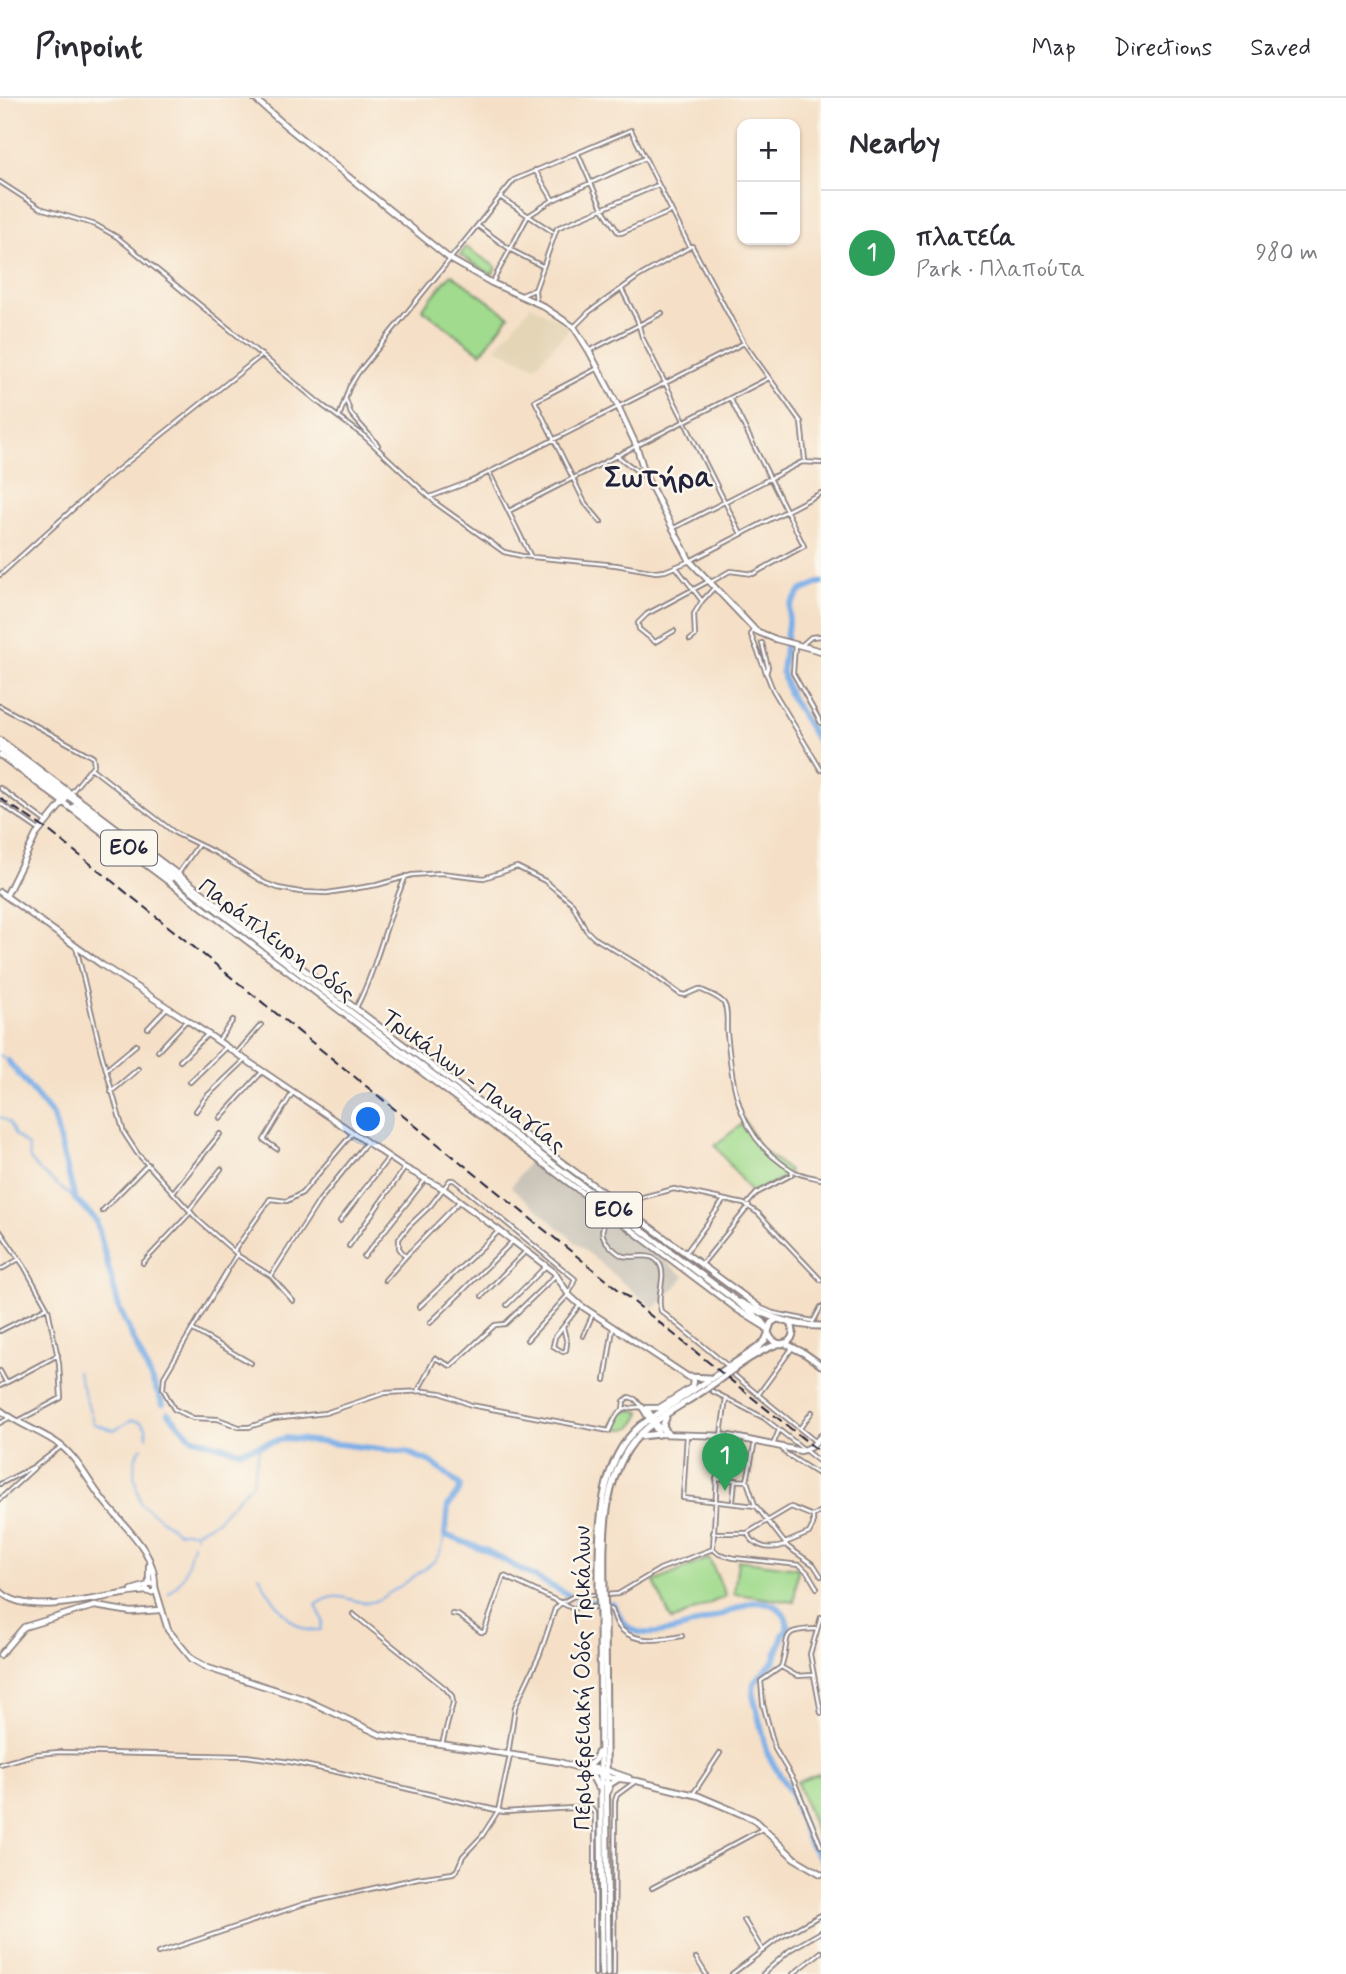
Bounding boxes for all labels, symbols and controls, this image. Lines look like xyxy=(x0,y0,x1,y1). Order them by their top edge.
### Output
text: Pinpoint xyxy=(35,26,143,70)
text: Map xyxy=(1032,33,1076,64)
text: Directions xyxy=(1114,33,1212,64)
text: Saved xyxy=(1250,33,1311,64)
map controls xyxy=(737,119,800,245)
button: + xyxy=(737,119,800,182)
text: Nearby xyxy=(849,124,940,163)
button: − xyxy=(737,182,800,245)
text: πλατεία xyxy=(916,221,1015,255)
text: 1 xyxy=(867,238,877,268)
text: 980 m xyxy=(1256,238,1318,268)
text: Park · Πλαπούτα xyxy=(916,255,1085,285)
district label: Σωτήρα xyxy=(604,459,714,498)
road number: ΕΟ6 xyxy=(101,830,157,866)
street label: Παράπλευρη Οδός xyxy=(192,872,360,1010)
street label: Τρικάλων - Παναγίας xyxy=(375,1003,571,1161)
your location xyxy=(351,1102,385,1136)
road number: ΕΟ6 xyxy=(586,1192,642,1228)
pin: 1 xyxy=(702,1433,748,1491)
street label: Περιφερειακή Οδός Τρικάλων xyxy=(569,1526,599,1830)

